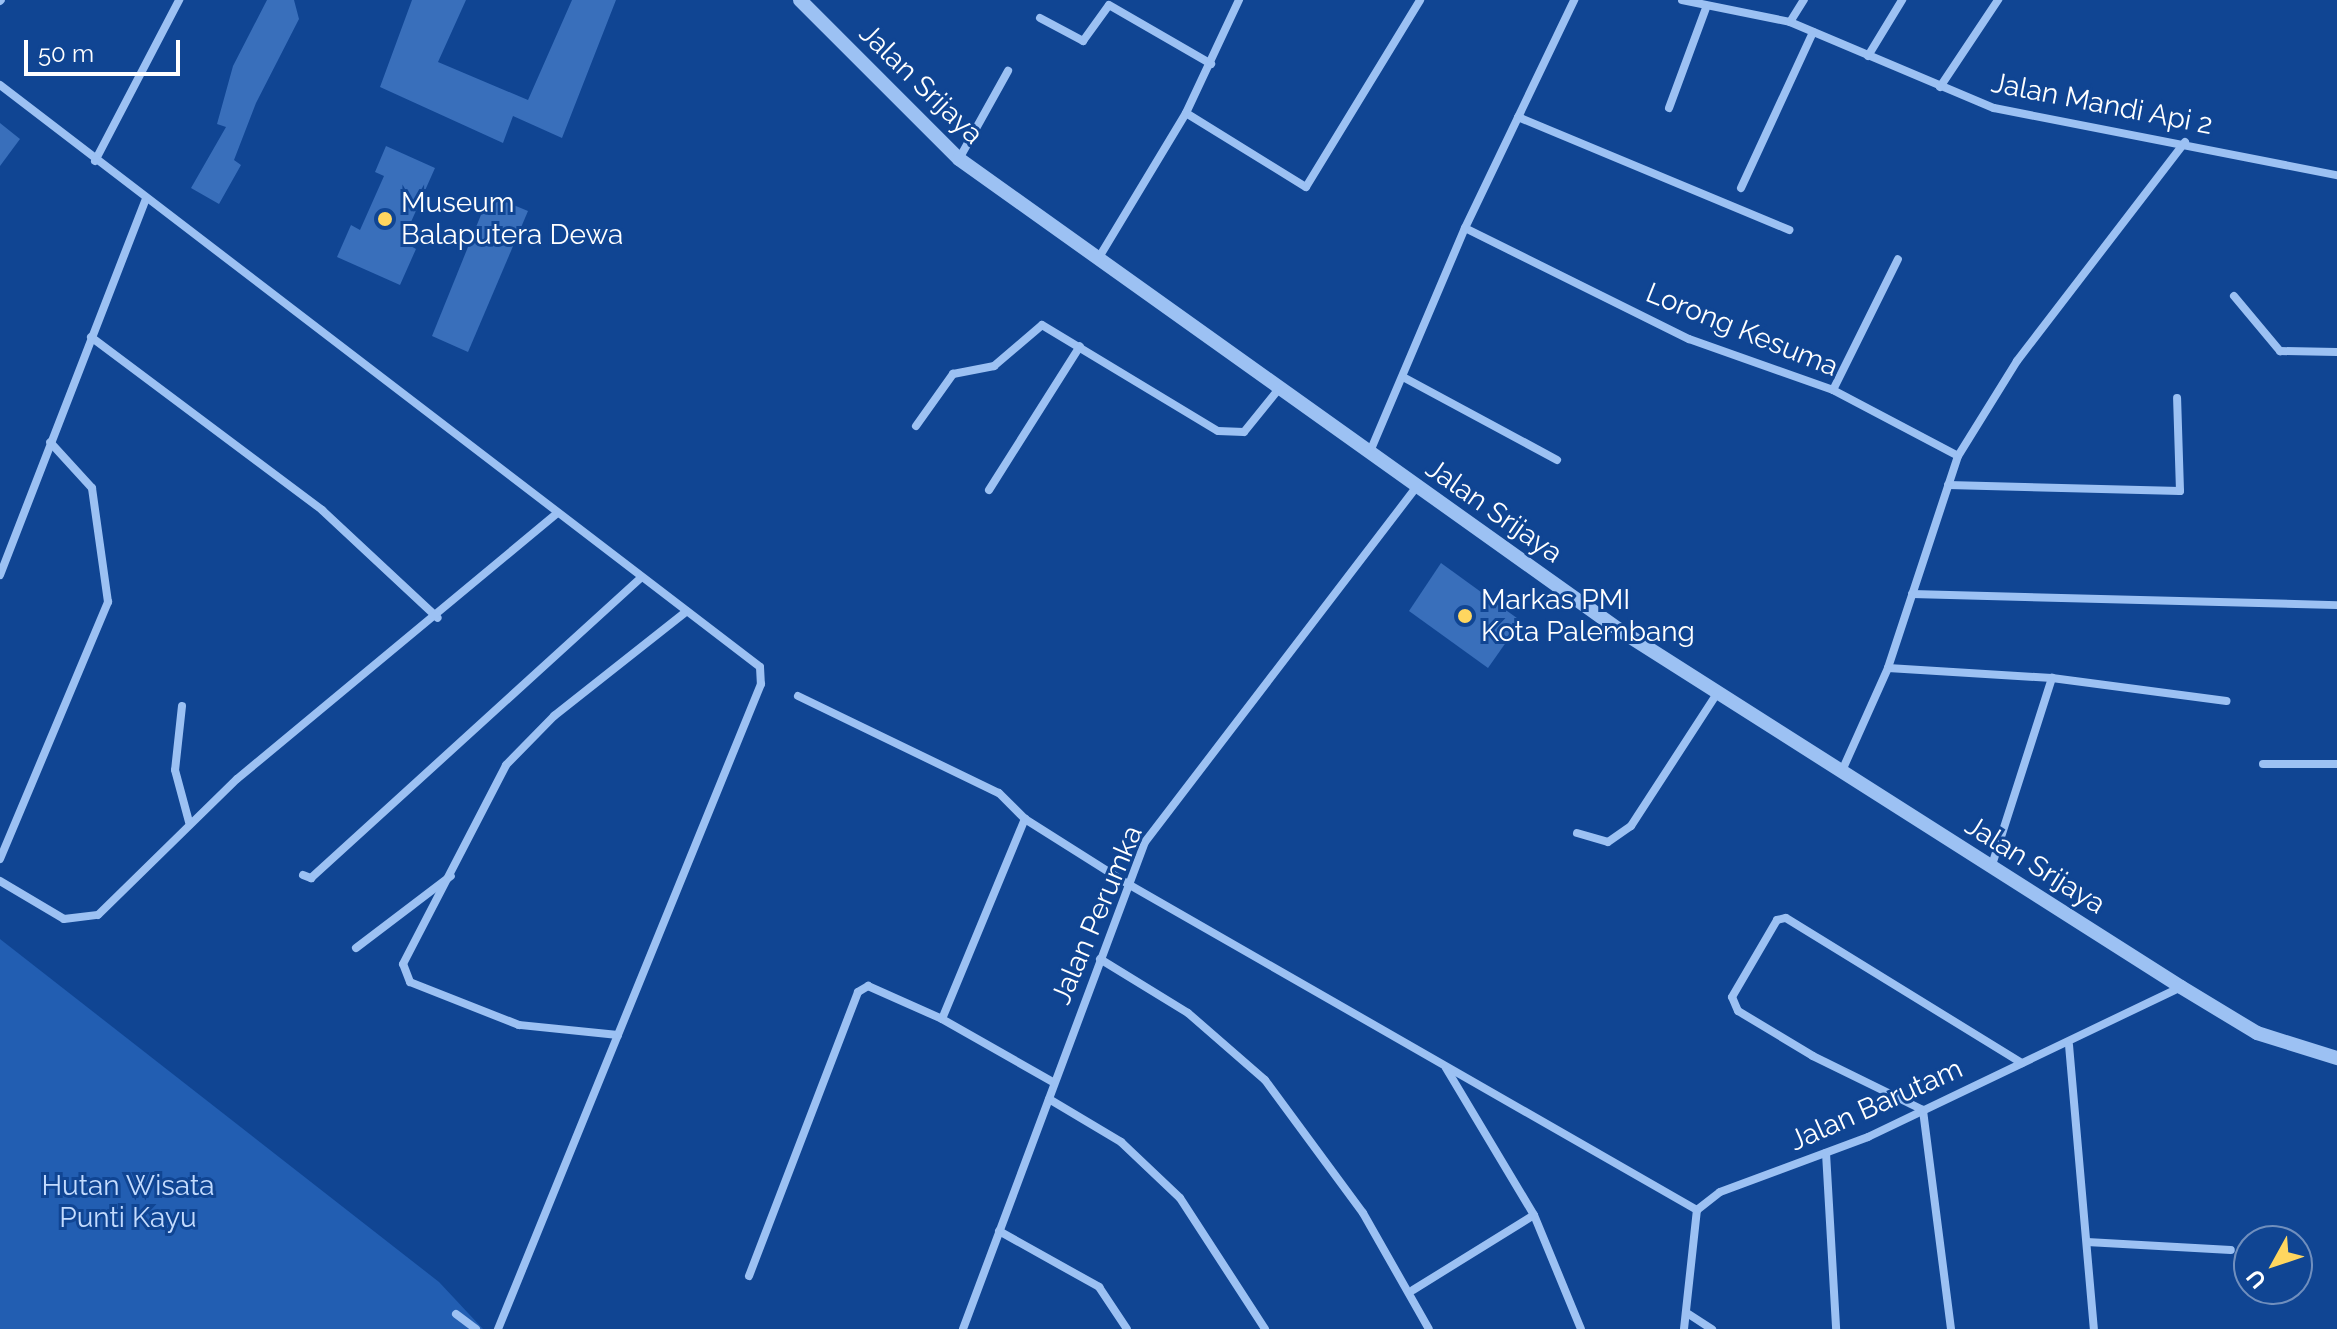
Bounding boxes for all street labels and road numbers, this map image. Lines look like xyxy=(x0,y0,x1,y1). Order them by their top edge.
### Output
street label: Jalan Srijaya xyxy=(852,17,990,151)
street label: Jalan Mandi Api 2 xyxy=(1988,66,2216,142)
street label: Lorong Kesuma xyxy=(1641,276,1843,384)
street label: Jalan Srijaya xyxy=(1419,452,1569,570)
street label: Jalan Srijaya xyxy=(1959,809,2111,921)
street label: Jalan Perumka xyxy=(1044,821,1150,1009)
street label: Jalan Barutam xyxy=(1784,1052,1968,1158)

